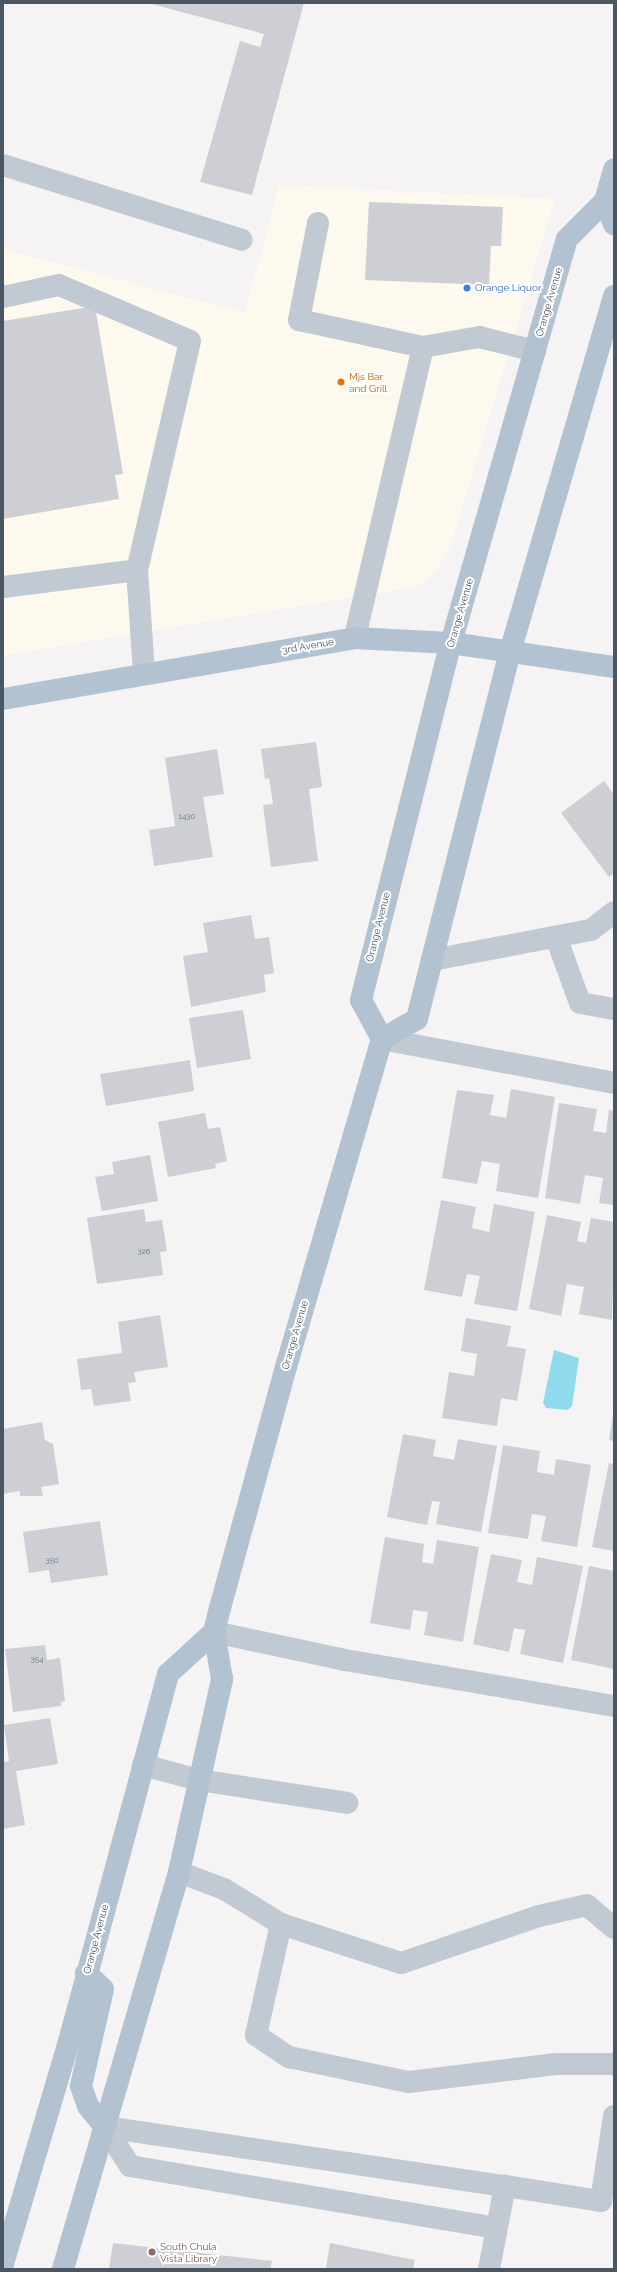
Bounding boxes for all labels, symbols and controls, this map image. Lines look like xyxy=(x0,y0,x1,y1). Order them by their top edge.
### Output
street label: Orange Avenue xyxy=(533,266,565,338)
place label: Orange Liquor xyxy=(475,282,541,294)
marker: Orange Liquor xyxy=(462,283,472,293)
place label: Mjs Bar and Grill xyxy=(349,370,387,394)
marker: Mjs Bar and Grill xyxy=(336,377,346,387)
street label: Orange Avenue xyxy=(444,577,476,649)
street label: 3rd Avenue xyxy=(281,636,335,656)
house number: 1430 xyxy=(179,812,195,822)
street label: Orange Avenue xyxy=(363,891,393,963)
house number: 326 xyxy=(137,1247,151,1257)
street label: Orange Avenue xyxy=(279,1299,311,1371)
house number: 350 xyxy=(45,1556,59,1566)
house number: 354 xyxy=(31,1655,43,1665)
street label: Orange Avenue xyxy=(81,1903,111,1975)
place label: South Chula Vista Library xyxy=(160,2240,217,2264)
marker: South Chula Vista Library xyxy=(147,2247,157,2257)

